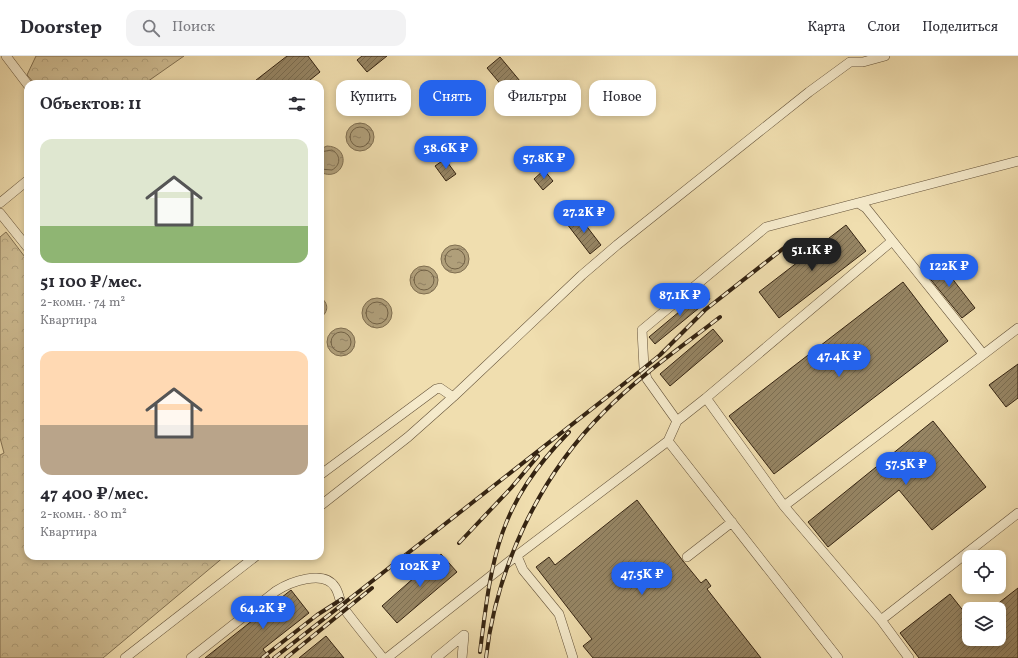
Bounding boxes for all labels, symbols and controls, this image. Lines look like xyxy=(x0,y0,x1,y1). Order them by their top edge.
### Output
search box xyxy=(126,10,406,46)
text: Doorstep xyxy=(20,15,102,41)
icon: search xyxy=(140,17,162,39)
text: Поиск xyxy=(172,17,215,38)
text: Карта xyxy=(807,18,845,37)
text: Слои xyxy=(867,18,900,37)
text: Поделиться xyxy=(922,18,998,37)
chip: Купить xyxy=(336,80,411,116)
chip: Снять xyxy=(419,80,486,116)
chip: Фильтры xyxy=(494,80,581,116)
chip: Новое xyxy=(589,80,656,116)
text: Объектов: 11 xyxy=(40,93,142,116)
icon: filters xyxy=(286,93,308,115)
pin: 38.6K ₽ xyxy=(409,136,483,170)
text: 38.6K ₽ xyxy=(423,140,469,158)
pin: 57.8K ₽ xyxy=(507,146,581,180)
text: 57.8K ₽ xyxy=(523,150,565,168)
icon: home xyxy=(138,165,210,237)
pin: 27.2K ₽ xyxy=(547,200,621,234)
text: 27.2K ₽ xyxy=(563,204,605,222)
pin: 51.1K ₽ xyxy=(775,238,849,272)
text: 51.1K ₽ xyxy=(791,242,833,260)
pin: 122K ₽ xyxy=(916,254,982,288)
text: 122K ₽ xyxy=(929,258,969,276)
text: 51 100 ₽/мес. xyxy=(40,271,142,294)
pin: 87.1K ₽ xyxy=(643,283,717,317)
text: 87.1K ₽ xyxy=(659,287,701,305)
text: 2-комн. · 74 m² xyxy=(40,294,125,312)
text: Квартира xyxy=(40,312,97,330)
pin: 47.4K ₽ xyxy=(802,344,876,378)
text: 47.4K ₽ xyxy=(816,348,862,366)
icon: home xyxy=(138,377,210,449)
pin: 57.5K ₽ xyxy=(869,452,943,486)
text: 57.5K ₽ xyxy=(885,456,927,474)
text: 47 400 ₽/мес. xyxy=(40,483,148,506)
text: 2-комн. · 80 m² xyxy=(40,506,127,524)
text: Квартира xyxy=(40,524,97,542)
map controls xyxy=(962,550,1006,646)
button: locate xyxy=(962,550,1006,594)
pin: 102K ₽ xyxy=(387,554,453,588)
text: 102K ₽ xyxy=(400,558,440,576)
pin: 47.5K ₽ xyxy=(605,562,679,596)
text: 47.5K ₽ xyxy=(620,566,664,584)
pin: 64.2K ₽ xyxy=(226,596,300,630)
text: 64.2K ₽ xyxy=(240,600,286,618)
button: layers xyxy=(962,602,1006,646)

